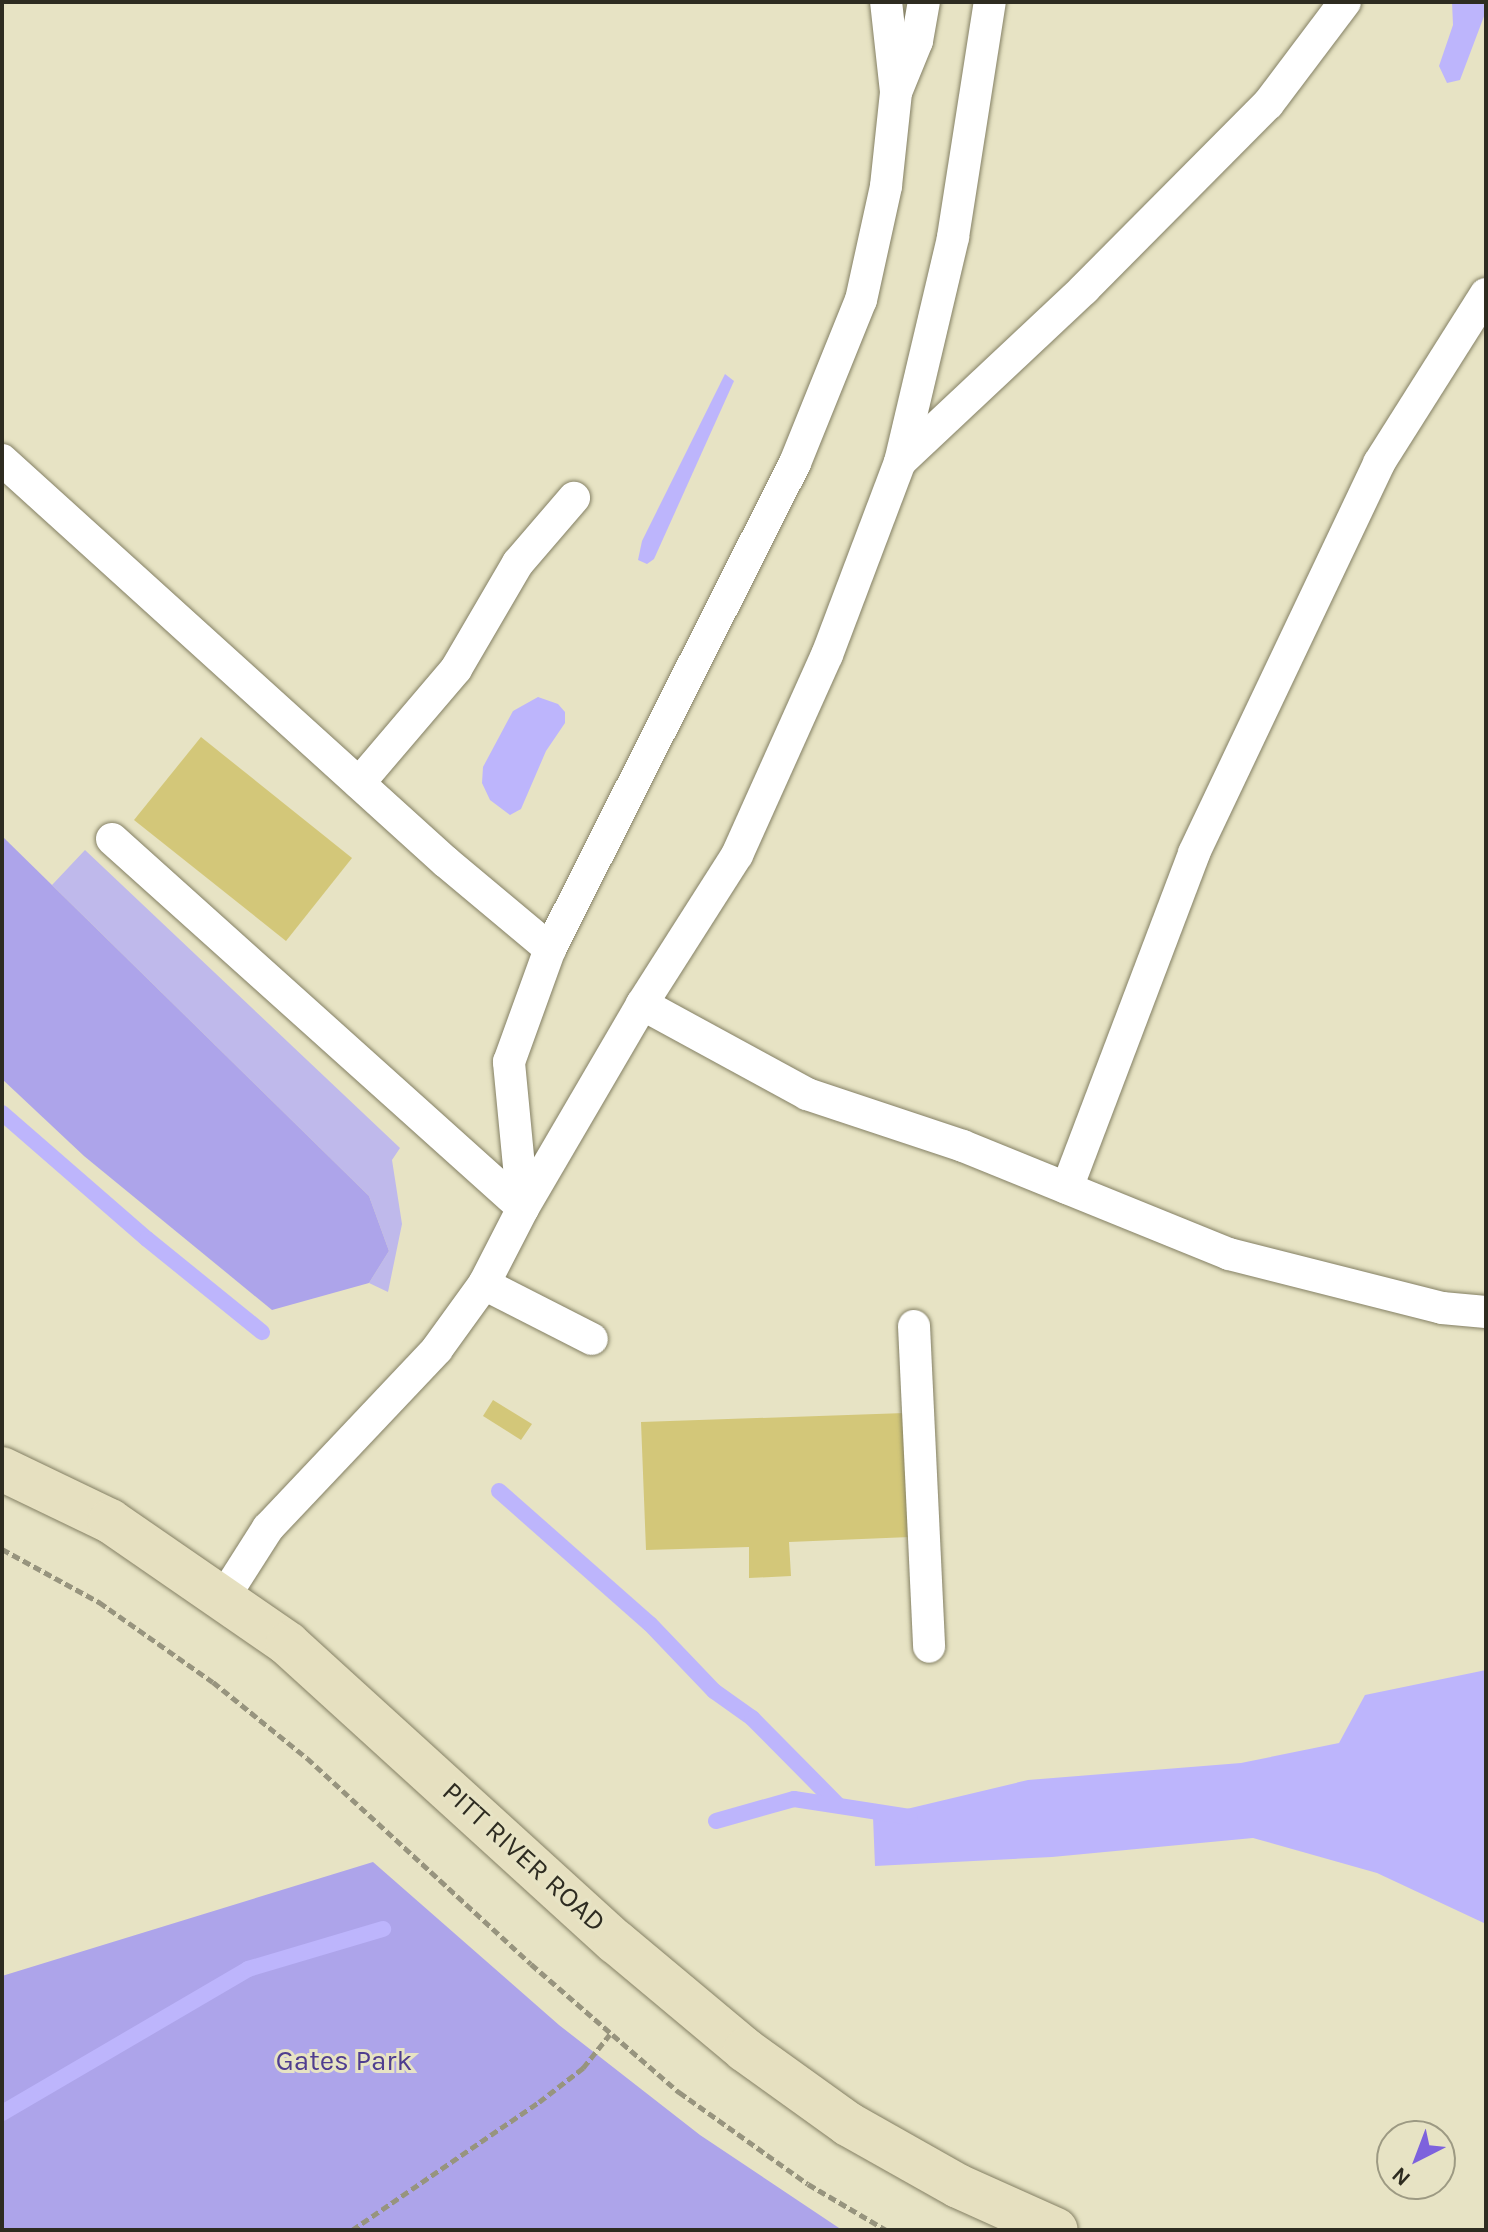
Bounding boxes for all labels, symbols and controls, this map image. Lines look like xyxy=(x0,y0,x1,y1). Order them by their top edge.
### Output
street label: PITT RIVER ROAD xyxy=(435,1775,613,1939)
park label: Gates Park xyxy=(276,2044,412,2078)
north arrow xyxy=(1376,2120,1456,2200)
text: N xyxy=(1387,2161,1416,2191)

